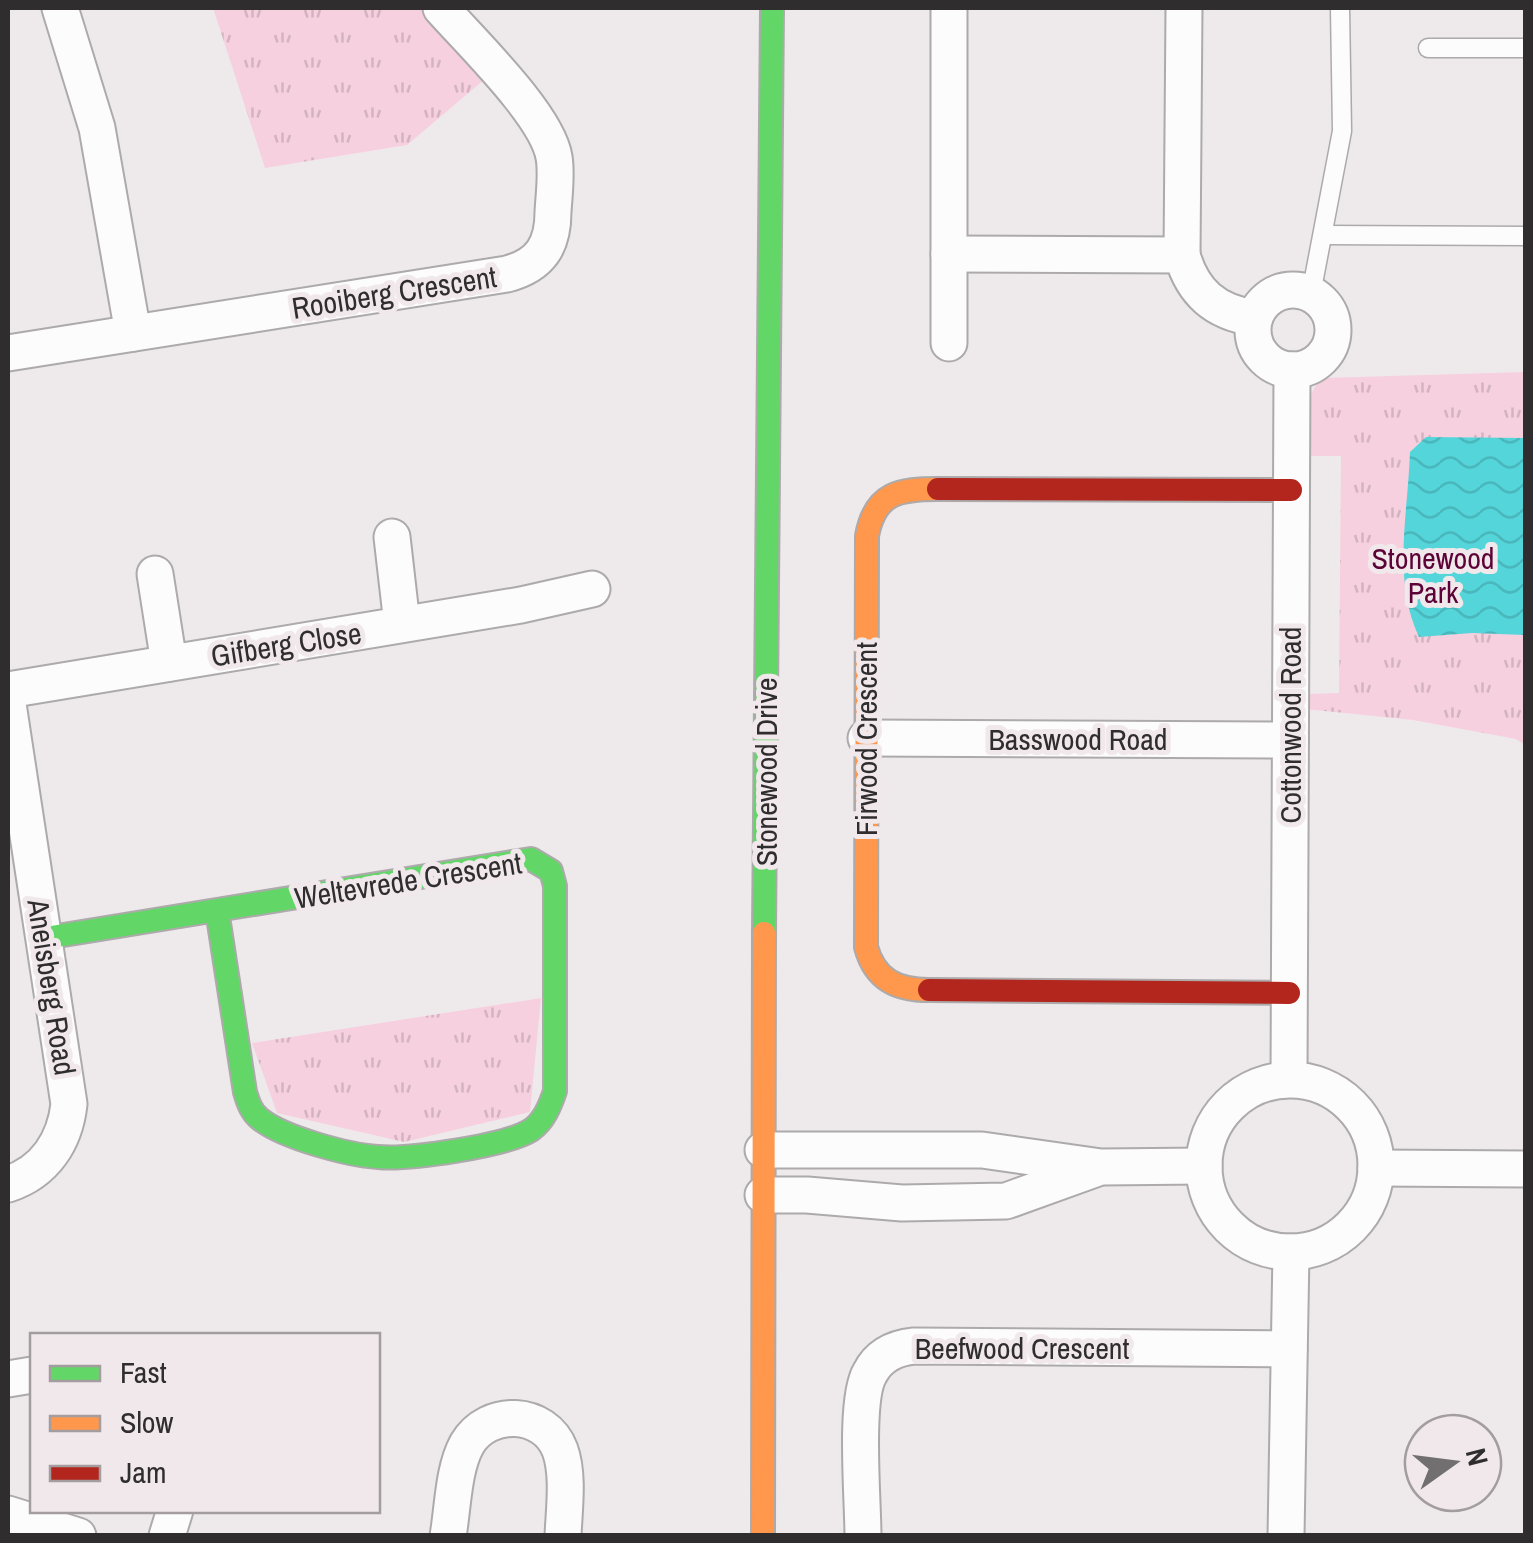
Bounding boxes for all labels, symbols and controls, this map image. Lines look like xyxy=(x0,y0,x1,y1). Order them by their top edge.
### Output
street label: Rooiberg Crescent xyxy=(289,256,499,328)
park label: Stonewood Park xyxy=(1371,538,1495,612)
street label: Gifberg Close xyxy=(208,612,364,676)
street label: Cottonwood Road xyxy=(1270,627,1310,823)
street label: Firwood Crescent xyxy=(846,642,886,836)
street label: Stonewood Drive xyxy=(746,678,786,866)
street label: Basswood Road xyxy=(988,719,1168,759)
street label: Weltevrede Crescent xyxy=(292,842,525,918)
street label: Aneisberg Road xyxy=(18,895,86,1078)
street label: Beefwood Crescent xyxy=(915,1328,1129,1368)
legend xyxy=(30,1333,380,1513)
text: Fast xyxy=(120,1352,167,1392)
text: Slow xyxy=(120,1402,174,1442)
north arrow xyxy=(1403,1413,1503,1513)
text: N xyxy=(1457,1444,1498,1470)
text: Jam xyxy=(120,1452,166,1492)

